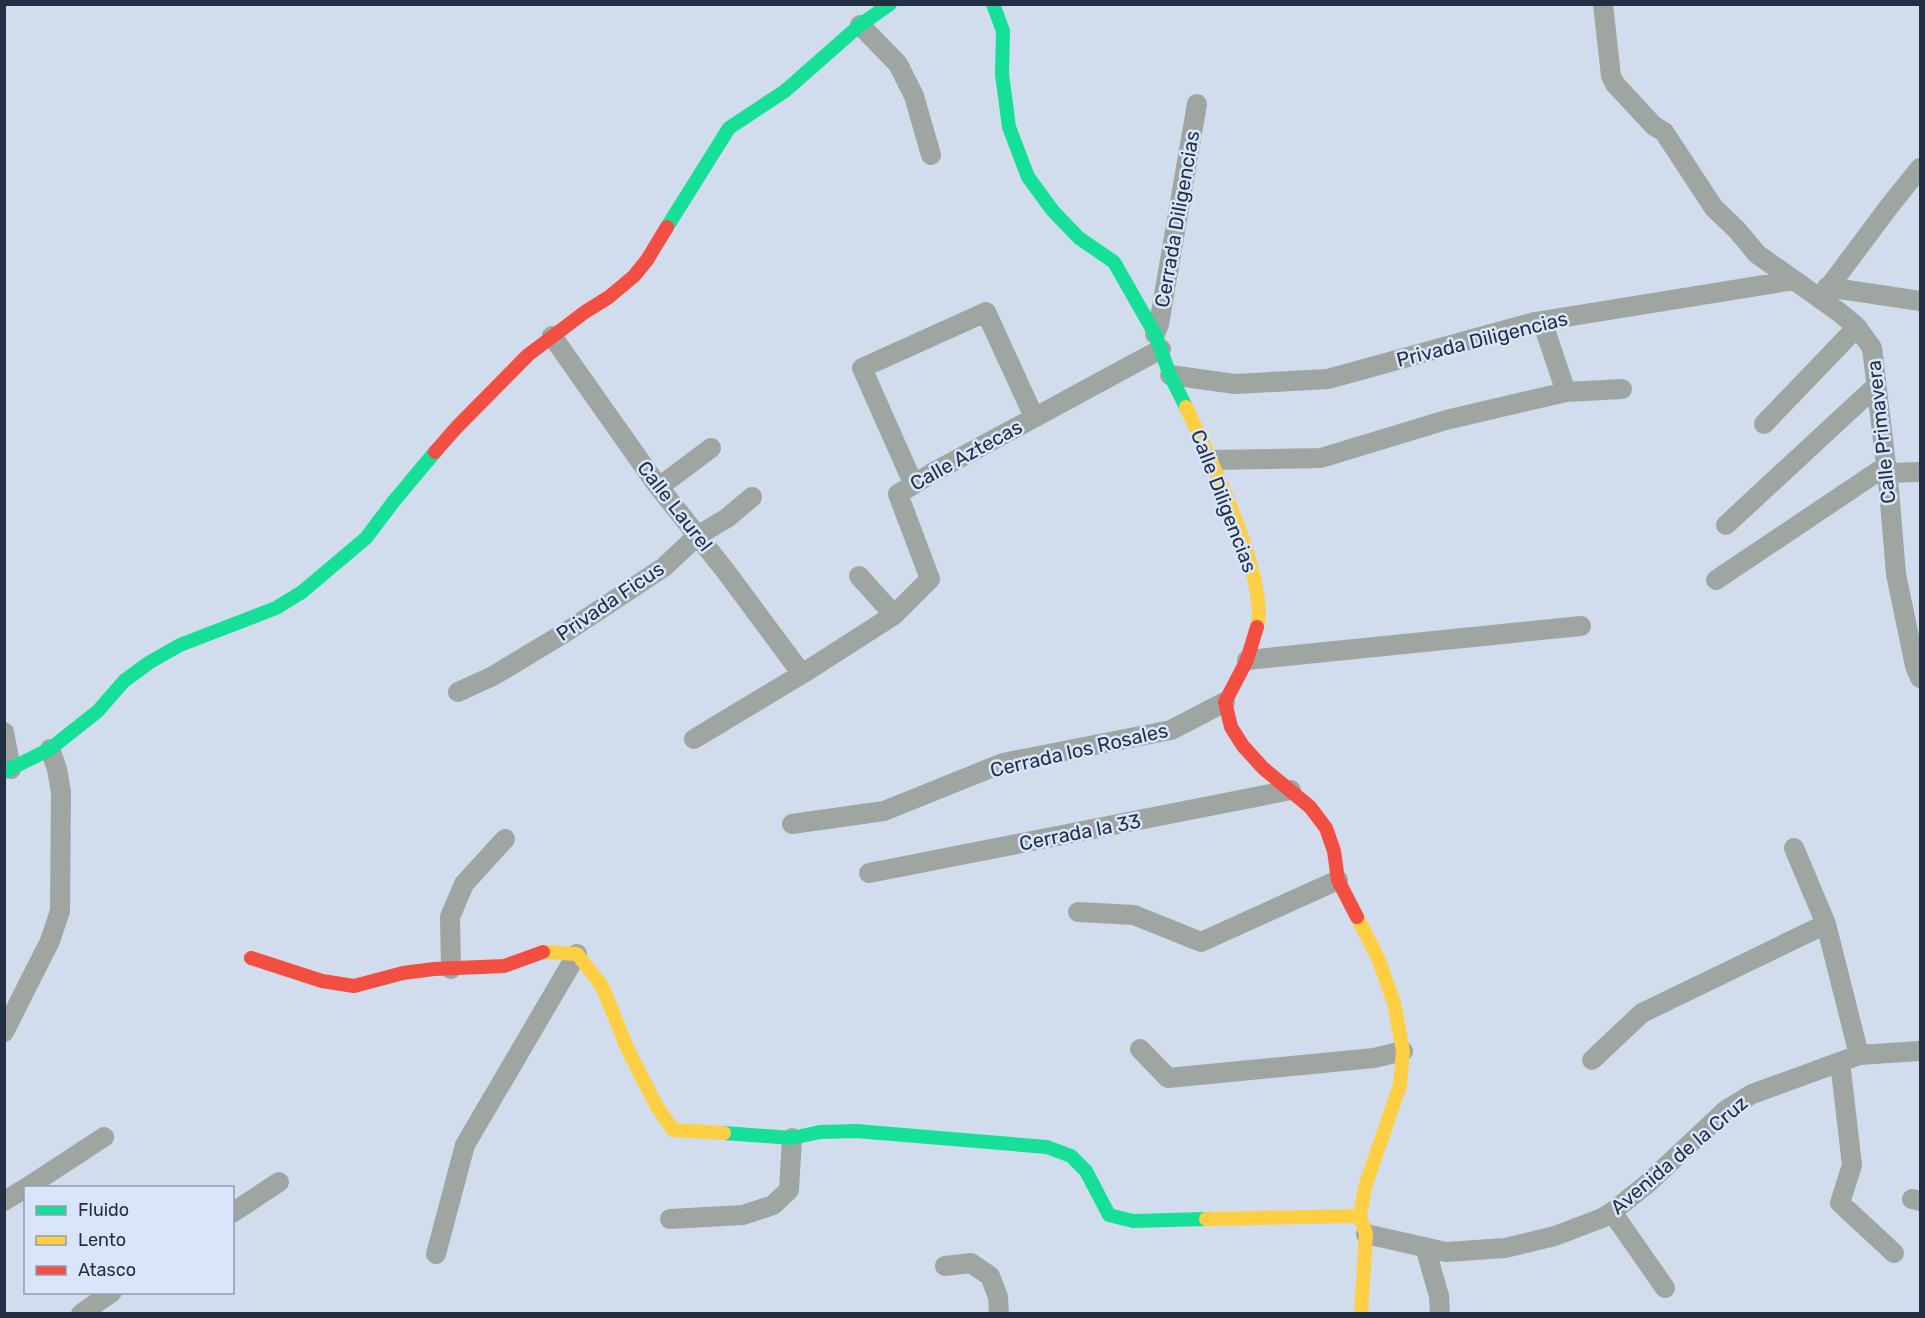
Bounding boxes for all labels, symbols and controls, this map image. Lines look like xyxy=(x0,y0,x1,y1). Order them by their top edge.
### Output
street label: Cerrada Diligencias xyxy=(1150,129,1204,309)
street label: Privada Diligencias xyxy=(1394,306,1570,372)
street label: Calle Primavera xyxy=(1862,359,1900,505)
street label: Calle Aztecas xyxy=(906,414,1026,496)
street label: Calle Diligencias xyxy=(1186,426,1262,576)
street label: Calle Laurel xyxy=(632,456,718,556)
street label: Privada Ficus xyxy=(552,556,668,646)
street label: Cerrada los Rosales xyxy=(988,718,1170,782)
street label: Cerrada la 33 xyxy=(1017,808,1143,856)
street label: Avenida de la Cruz xyxy=(1606,1091,1752,1219)
legend xyxy=(24,1186,234,1294)
text: Fluido xyxy=(78,1199,129,1221)
text: Lento xyxy=(78,1229,126,1251)
text: Atasco xyxy=(78,1259,136,1281)

